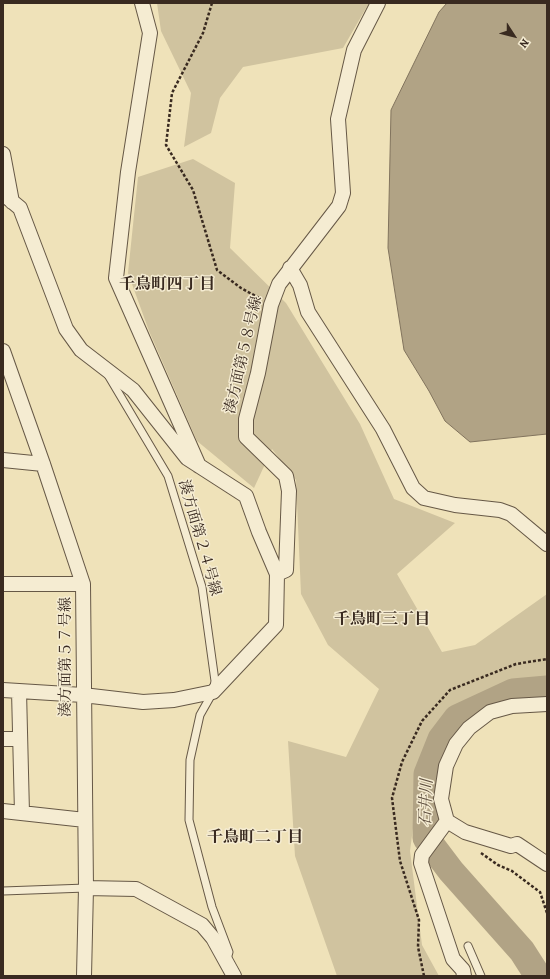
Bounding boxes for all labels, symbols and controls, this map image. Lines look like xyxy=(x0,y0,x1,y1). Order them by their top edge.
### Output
north arrow xyxy=(494,16,534,56)
text: N xyxy=(516,36,533,51)
district label: 千鳥町四丁目 xyxy=(119,275,215,295)
street label: 湊方面第５８号線 xyxy=(222,295,266,415)
street label: 湊方面第２４号線 xyxy=(174,478,224,598)
street label: 湊方面第５７号線 xyxy=(57,597,75,717)
district label: 千鳥町三丁目 xyxy=(334,610,430,630)
water label: 石井川 xyxy=(417,779,437,827)
district label: 千鳥町二丁目 xyxy=(207,828,303,848)

